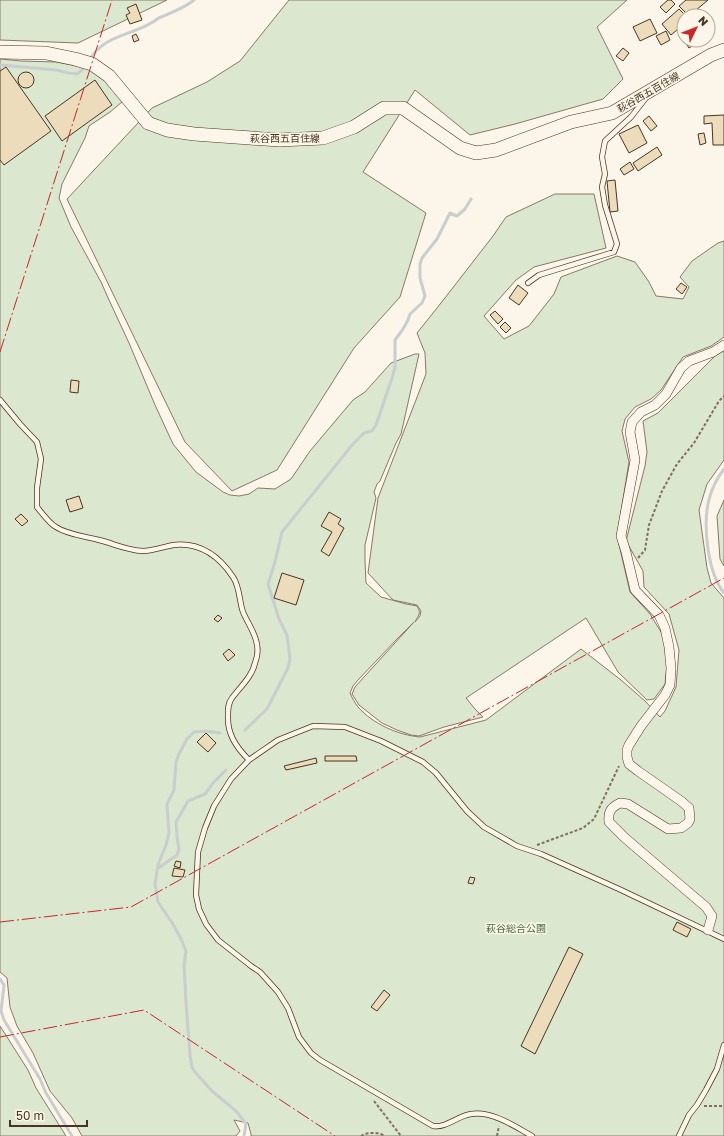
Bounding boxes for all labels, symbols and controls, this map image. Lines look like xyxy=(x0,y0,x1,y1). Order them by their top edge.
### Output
north arrow xyxy=(676,8,716,48)
text: N xyxy=(696,13,711,28)
street label: 萩谷西五百住線 xyxy=(615,69,681,115)
street label: 萩谷西五百住線 xyxy=(250,132,320,144)
park label: 萩谷総合公園 xyxy=(486,922,546,934)
scale bar xyxy=(10,1102,87,1128)
text: 50 m xyxy=(16,1108,44,1123)

